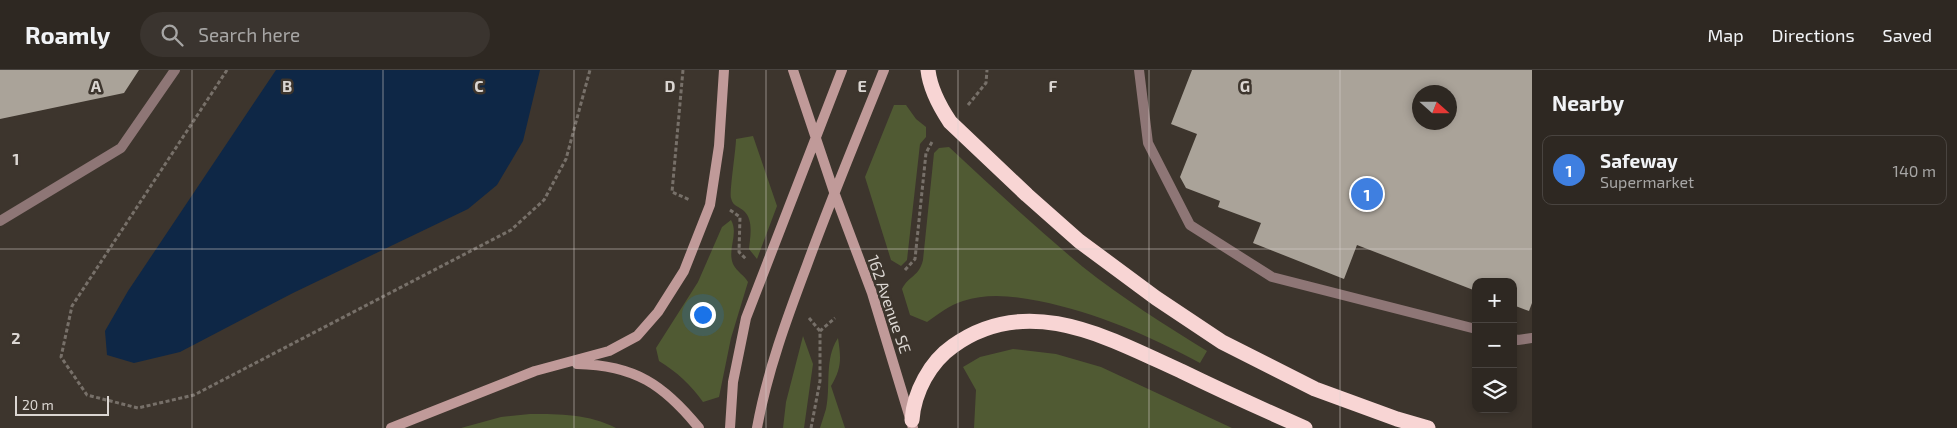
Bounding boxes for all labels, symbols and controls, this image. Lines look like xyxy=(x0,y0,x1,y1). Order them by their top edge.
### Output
search box xyxy=(140,12,490,57)
text: Roamly xyxy=(25,20,110,49)
icon: search xyxy=(158,21,186,49)
text: Search here xyxy=(198,23,300,46)
text: Map xyxy=(1707,24,1744,46)
text: Directions xyxy=(1772,24,1855,46)
text: Saved xyxy=(1883,24,1932,46)
text: A xyxy=(91,76,102,95)
text: B xyxy=(282,76,292,95)
text: C xyxy=(474,76,484,95)
text: D xyxy=(665,76,676,95)
text: E xyxy=(857,76,867,95)
text: F xyxy=(1049,76,1058,95)
text: G xyxy=(1240,76,1250,95)
north arrow xyxy=(1412,85,1457,130)
text: Nearby xyxy=(1552,90,1624,115)
text: 1 xyxy=(13,149,19,168)
text: Safeway xyxy=(1600,149,1678,172)
text: 1 xyxy=(1566,161,1572,180)
text: 140 m xyxy=(1893,161,1936,180)
text: Supermarket xyxy=(1600,172,1694,191)
pin: 1 xyxy=(1351,175,1383,213)
street label: 162 Avenue SE xyxy=(864,252,916,356)
map controls xyxy=(1472,278,1517,413)
button: + xyxy=(1472,278,1517,323)
your location xyxy=(690,302,716,328)
button: − xyxy=(1472,323,1517,368)
text: 2 xyxy=(11,328,21,347)
button: layers xyxy=(1472,368,1517,413)
scale bar xyxy=(15,393,109,416)
text: 20 m xyxy=(22,396,54,413)

